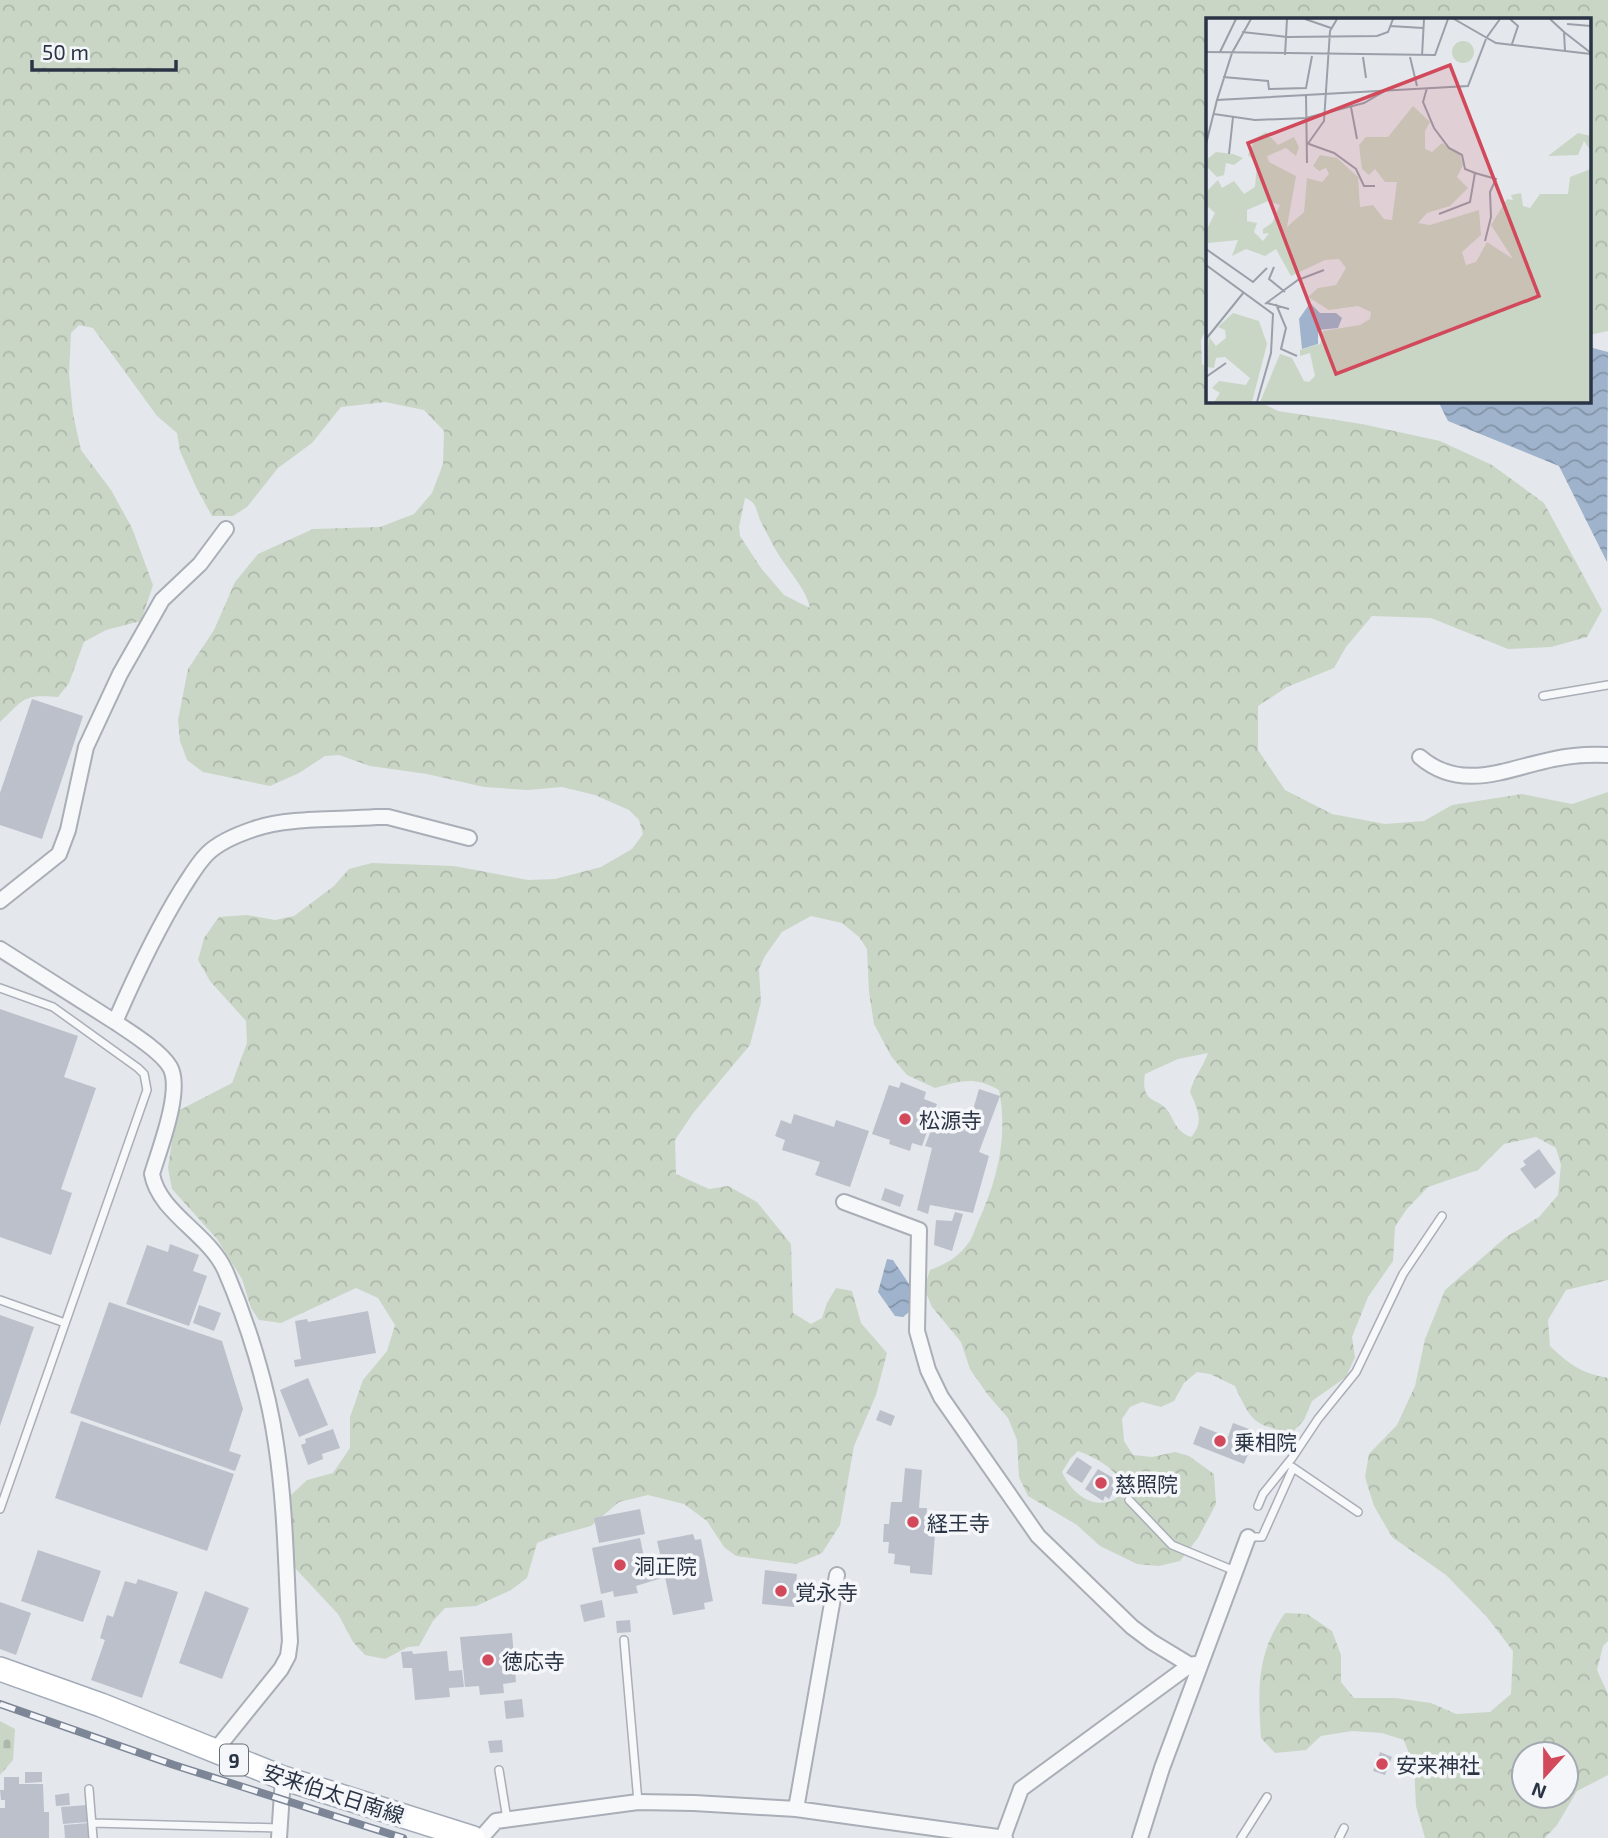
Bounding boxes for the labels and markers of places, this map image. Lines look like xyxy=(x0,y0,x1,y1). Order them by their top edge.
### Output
place label: 松源寺 xyxy=(919,1107,982,1132)
marker: 松源寺 xyxy=(897,1111,913,1127)
place label: 乗相院 xyxy=(1234,1429,1297,1454)
marker: 乗相院 xyxy=(1212,1433,1228,1449)
place label: 慈照院 xyxy=(1115,1471,1178,1496)
marker: 慈照院 xyxy=(1093,1475,1109,1491)
place label: 経王寺 xyxy=(927,1510,990,1535)
marker: 経王寺 xyxy=(905,1514,921,1530)
place label: 洞正院 xyxy=(634,1553,697,1578)
marker: 洞正院 xyxy=(612,1557,628,1573)
place label: 覚永寺 xyxy=(795,1579,858,1604)
marker: 覚永寺 xyxy=(773,1583,789,1599)
place label: 徳応寺 xyxy=(502,1648,565,1673)
marker: 徳応寺 xyxy=(480,1652,496,1668)
place label: 安来神社 xyxy=(1396,1752,1480,1777)
marker: 安来神社 xyxy=(1374,1756,1390,1772)

